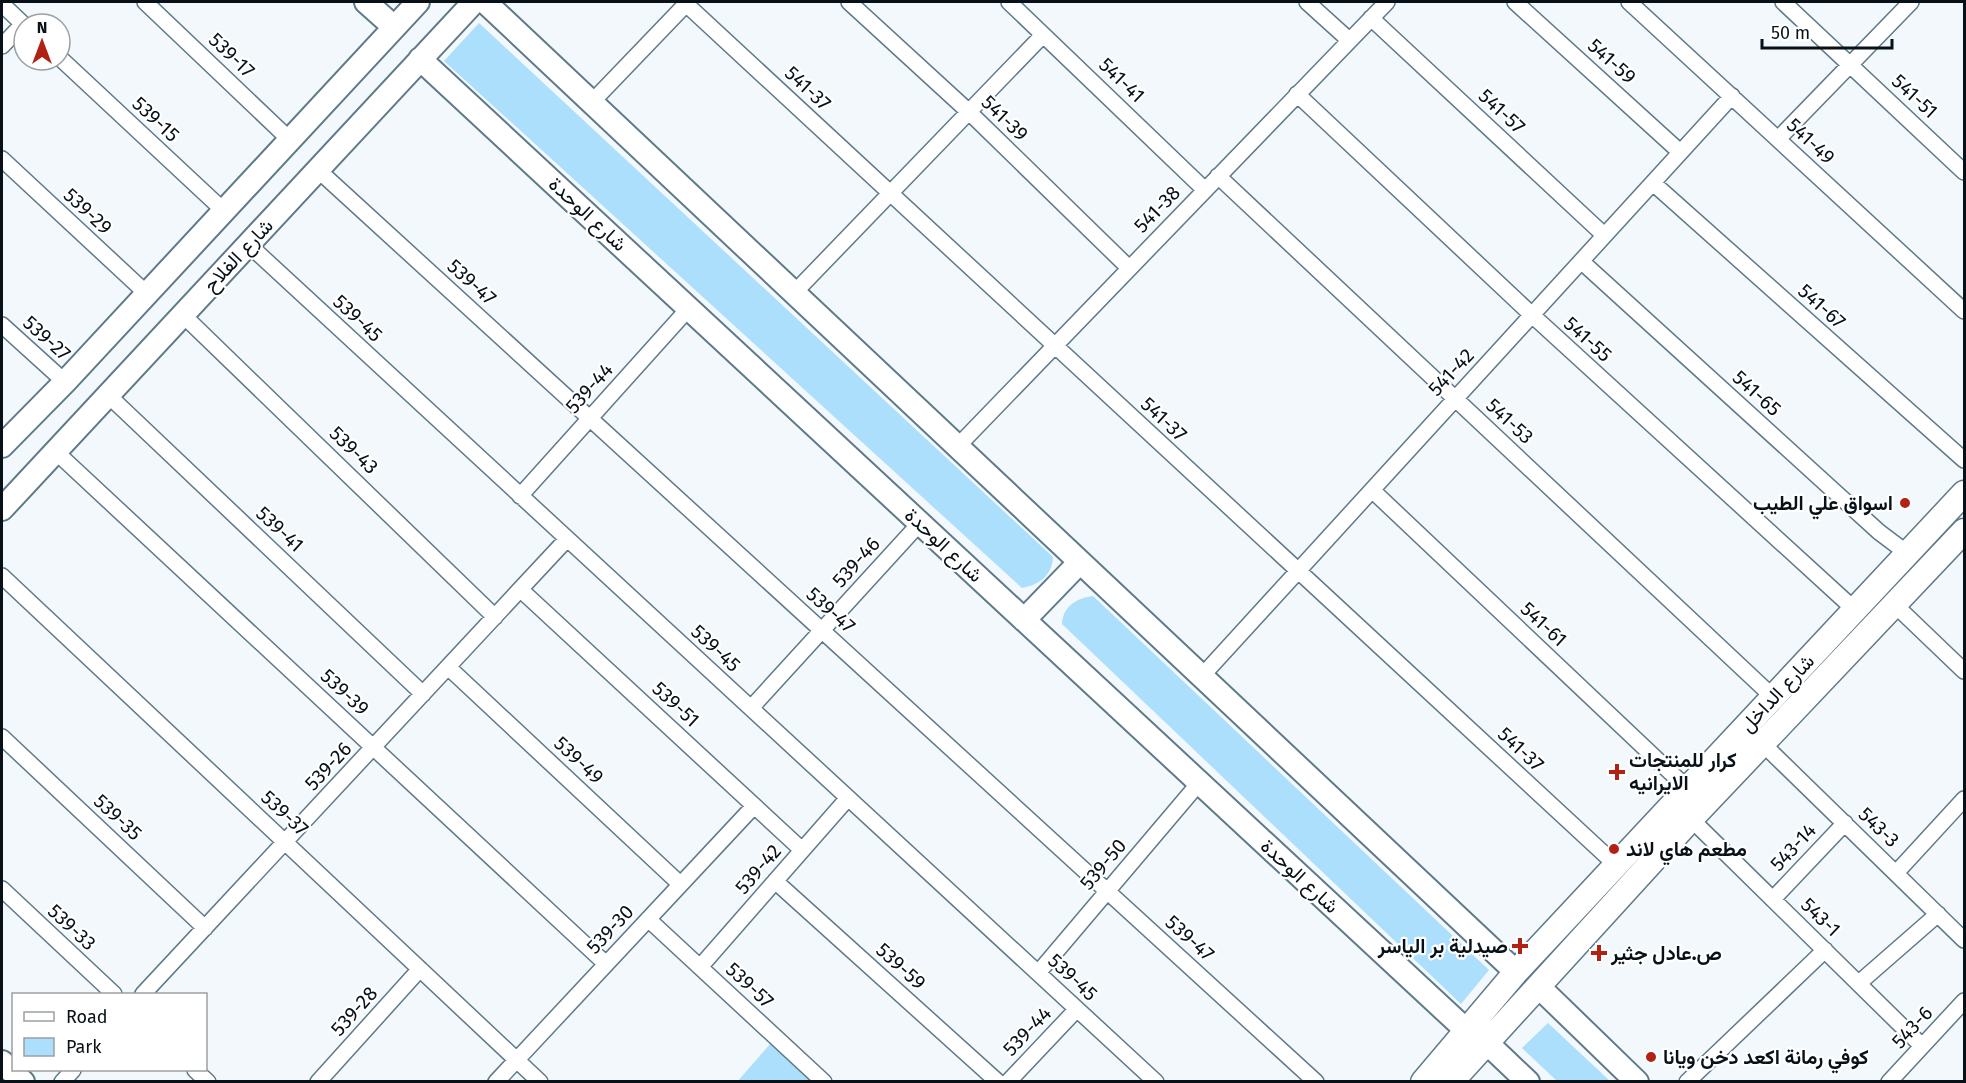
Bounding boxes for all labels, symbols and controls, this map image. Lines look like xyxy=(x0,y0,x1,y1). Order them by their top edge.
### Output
north arrow xyxy=(12,12,72,72)
scale bar xyxy=(1762,12,1892,50)
text: N xyxy=(37,18,47,37)
text: 50 m xyxy=(1771,22,1810,44)
street label: 539-17 xyxy=(204,27,260,83)
street label: 541-59 xyxy=(1583,33,1641,89)
street label: 541-41 xyxy=(1094,53,1150,107)
street label: 541-37 xyxy=(780,61,836,115)
street label: 541-51 xyxy=(1887,69,1943,123)
street label: 541-57 xyxy=(1474,84,1530,138)
street label: 541-39 xyxy=(977,90,1033,146)
street label: 539-15 xyxy=(128,91,184,147)
street label: 541-49 xyxy=(1782,113,1840,169)
street label: شارع الوحدة xyxy=(543,172,632,258)
street label: 541-38 xyxy=(1129,181,1185,237)
street label: 539-29 xyxy=(59,183,117,239)
street label: شارع الفلاح xyxy=(198,213,279,298)
street label: 539-47 xyxy=(443,254,501,310)
street label: 541-67 xyxy=(1793,279,1851,333)
street label: 539-45 xyxy=(328,289,388,347)
street label: 539-27 xyxy=(18,310,76,366)
street label: 541-55 xyxy=(1559,311,1617,367)
street label: 541-42 xyxy=(1423,343,1479,401)
street label: 539-44 xyxy=(560,358,618,418)
street label: 541-65 xyxy=(1728,365,1786,421)
street label: 541-37 xyxy=(1136,392,1192,446)
street label: 541-53 xyxy=(1481,393,1539,449)
street label: 539-43 xyxy=(325,421,383,479)
place label: اسواق علي الطيب xyxy=(1753,491,1893,520)
marker: اسواق علي الطيب xyxy=(1898,496,1912,510)
street label: 539-41 xyxy=(251,501,309,557)
street label: شارع الوحدة xyxy=(899,503,988,589)
street label: 539-46 xyxy=(827,532,885,592)
street label: 539-47 xyxy=(802,582,860,638)
street label: 541-61 xyxy=(1516,597,1572,651)
street label: 539-45 xyxy=(686,619,746,677)
street label: شارع الداخل xyxy=(1735,649,1821,738)
street label: 539-39 xyxy=(316,664,374,720)
street label: 539-51 xyxy=(647,676,705,732)
street label: 541-37 xyxy=(1493,722,1549,776)
street label: 539-49 xyxy=(549,731,609,789)
street label: 539-26 xyxy=(300,737,356,795)
place label: كرار للمنتجات الايرانيه xyxy=(1629,748,1737,796)
marker: كرار للمنتجات الايرانيه xyxy=(1610,765,1624,779)
street label: 539-37 xyxy=(256,785,314,841)
street label: 539-35 xyxy=(89,789,147,845)
street label: 543-3 xyxy=(1854,802,1904,852)
street label: 543-14 xyxy=(1765,818,1821,876)
street label: 539-50 xyxy=(1075,834,1131,894)
street label: شارع الوحدة xyxy=(1255,834,1344,920)
place label: مطعم هاي لاند xyxy=(1626,837,1747,866)
street label: 539-42 xyxy=(730,839,786,899)
marker: مطعم هاي لاند xyxy=(1607,842,1621,856)
street label: 543-1 xyxy=(1796,893,1846,941)
street label: 539-33 xyxy=(43,899,101,955)
street label: 539-30 xyxy=(581,900,639,958)
street label: 539-47 xyxy=(1161,910,1219,966)
place label: صيدلية بر الياسر xyxy=(1377,934,1508,959)
street label: 539-59 xyxy=(871,938,931,994)
marker: صيدلية بر الياسر xyxy=(1513,939,1527,953)
place label: ص.عادل جثير xyxy=(1610,941,1722,966)
marker: ص.عادل جثير xyxy=(1592,946,1606,960)
street label: 539-45 xyxy=(1043,948,1103,1006)
street label: 539-57 xyxy=(721,957,779,1013)
street label: 539-28 xyxy=(326,981,382,1041)
legend xyxy=(12,993,207,1071)
street label: 539-44 xyxy=(998,1001,1056,1061)
street label: 543-6 xyxy=(1887,1001,1937,1053)
text: Road xyxy=(66,1006,108,1028)
text: Park xyxy=(66,1036,102,1058)
place label: كوفي رمانة اكعد دخن ويانا xyxy=(1663,1045,1869,1074)
marker: كوفي رمانة اكعد دخن ويانا xyxy=(1644,1050,1658,1064)

